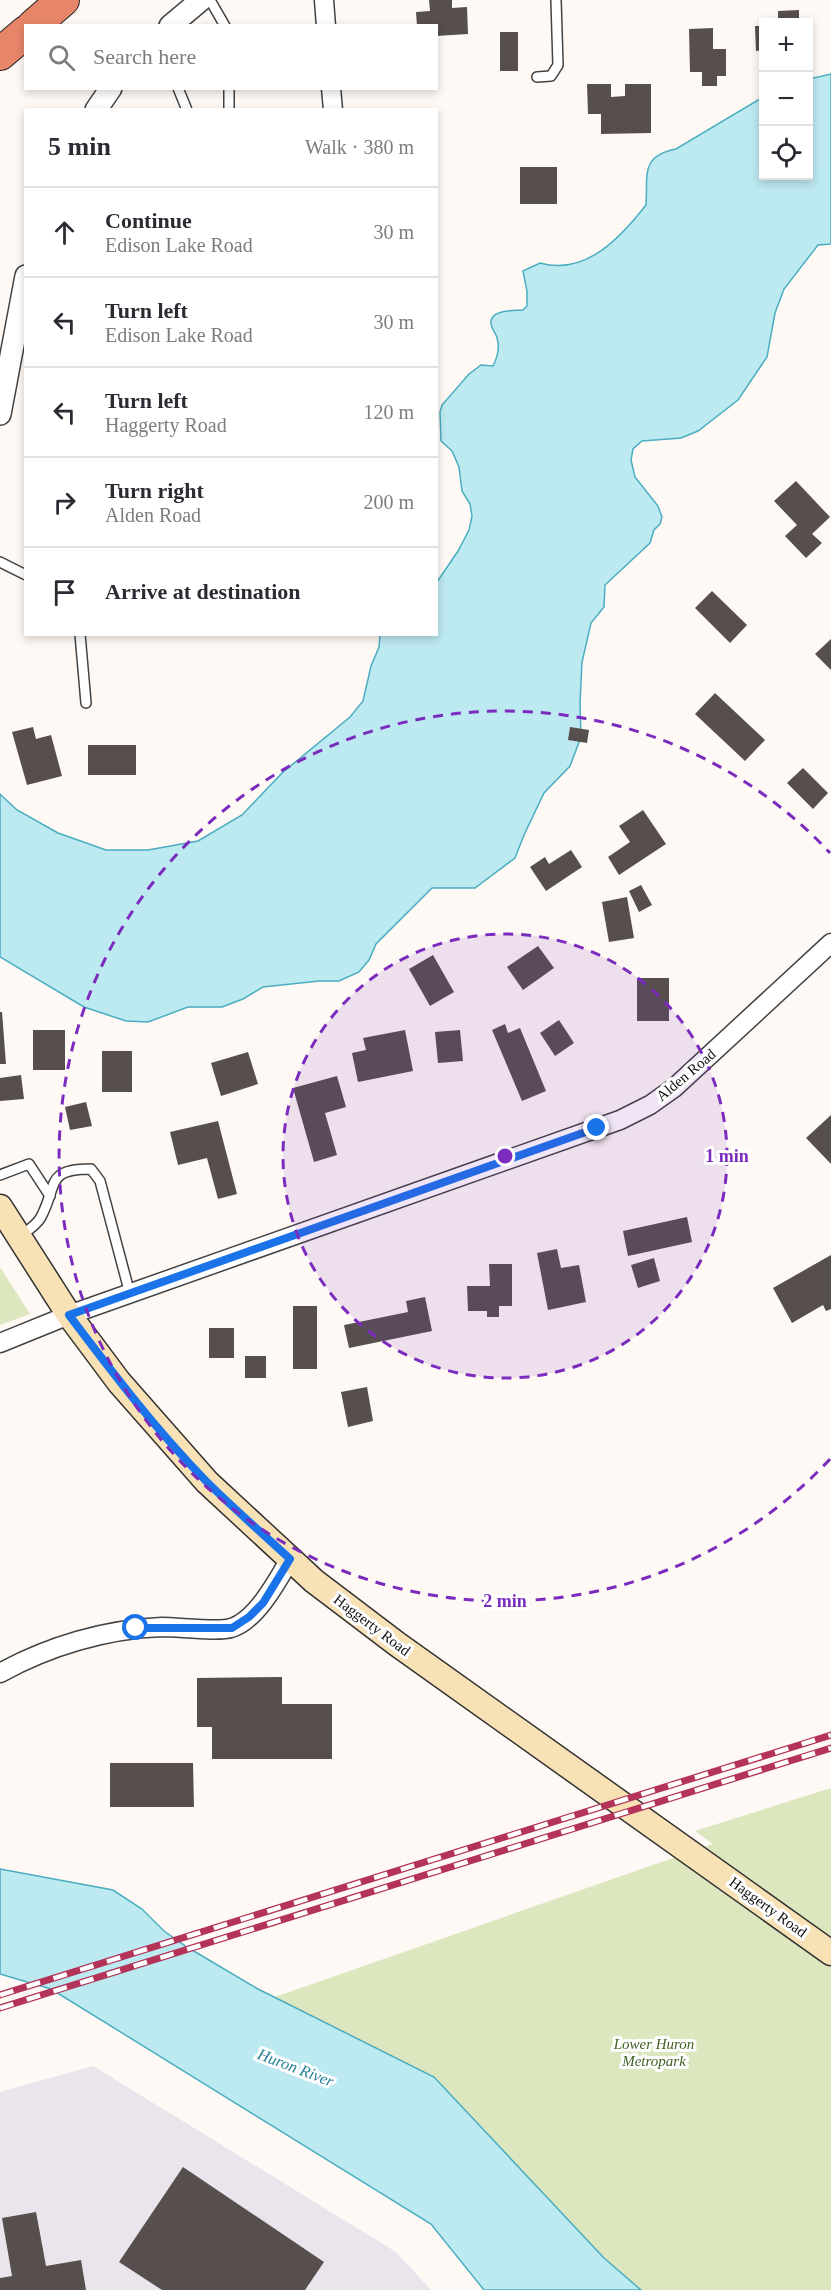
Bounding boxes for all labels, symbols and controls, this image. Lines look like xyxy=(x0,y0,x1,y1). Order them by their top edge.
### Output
map controls xyxy=(759,18,813,180)
button: + xyxy=(759,18,813,72)
search box xyxy=(24,24,438,90)
icon: search xyxy=(45,41,78,74)
text: Search here xyxy=(93,44,196,69)
button: − xyxy=(759,72,813,126)
button: locate xyxy=(759,126,813,180)
text: 5 min xyxy=(48,132,111,161)
text: Walk · 380 m xyxy=(305,136,414,158)
text: Continue xyxy=(105,208,192,233)
icon: ahead xyxy=(48,216,81,249)
text: 30 m xyxy=(373,221,414,243)
text: Edison Lake Road xyxy=(105,234,253,256)
text: Turn left xyxy=(105,298,188,323)
icon: left xyxy=(48,306,81,339)
text: 30 m xyxy=(373,311,414,333)
text: Edison Lake Road xyxy=(105,324,253,346)
text: Turn left xyxy=(105,388,188,413)
icon: left xyxy=(48,396,81,429)
text: 120 m xyxy=(363,401,414,423)
text: Haggerty Road xyxy=(105,414,227,436)
text: Turn right xyxy=(105,478,204,503)
icon: right xyxy=(48,486,81,519)
text: 200 m xyxy=(363,491,414,513)
text: Alden Road xyxy=(105,504,201,526)
icon: arrive xyxy=(48,576,81,609)
text: Arrive at destination xyxy=(105,579,301,604)
street label: Alden Road xyxy=(653,1045,719,1104)
route end xyxy=(583,1114,609,1140)
centre of rings xyxy=(495,1146,515,1166)
text: 1 min xyxy=(705,1146,749,1166)
street label: Haggerty Road xyxy=(331,1591,414,1659)
text: 2 min xyxy=(483,1591,527,1611)
route start xyxy=(122,1614,148,1640)
street label: Haggerty Road xyxy=(726,1874,810,1941)
park label: Lower Huron Metropark xyxy=(613,2036,694,2069)
water label: Huron River xyxy=(255,2045,337,2090)

